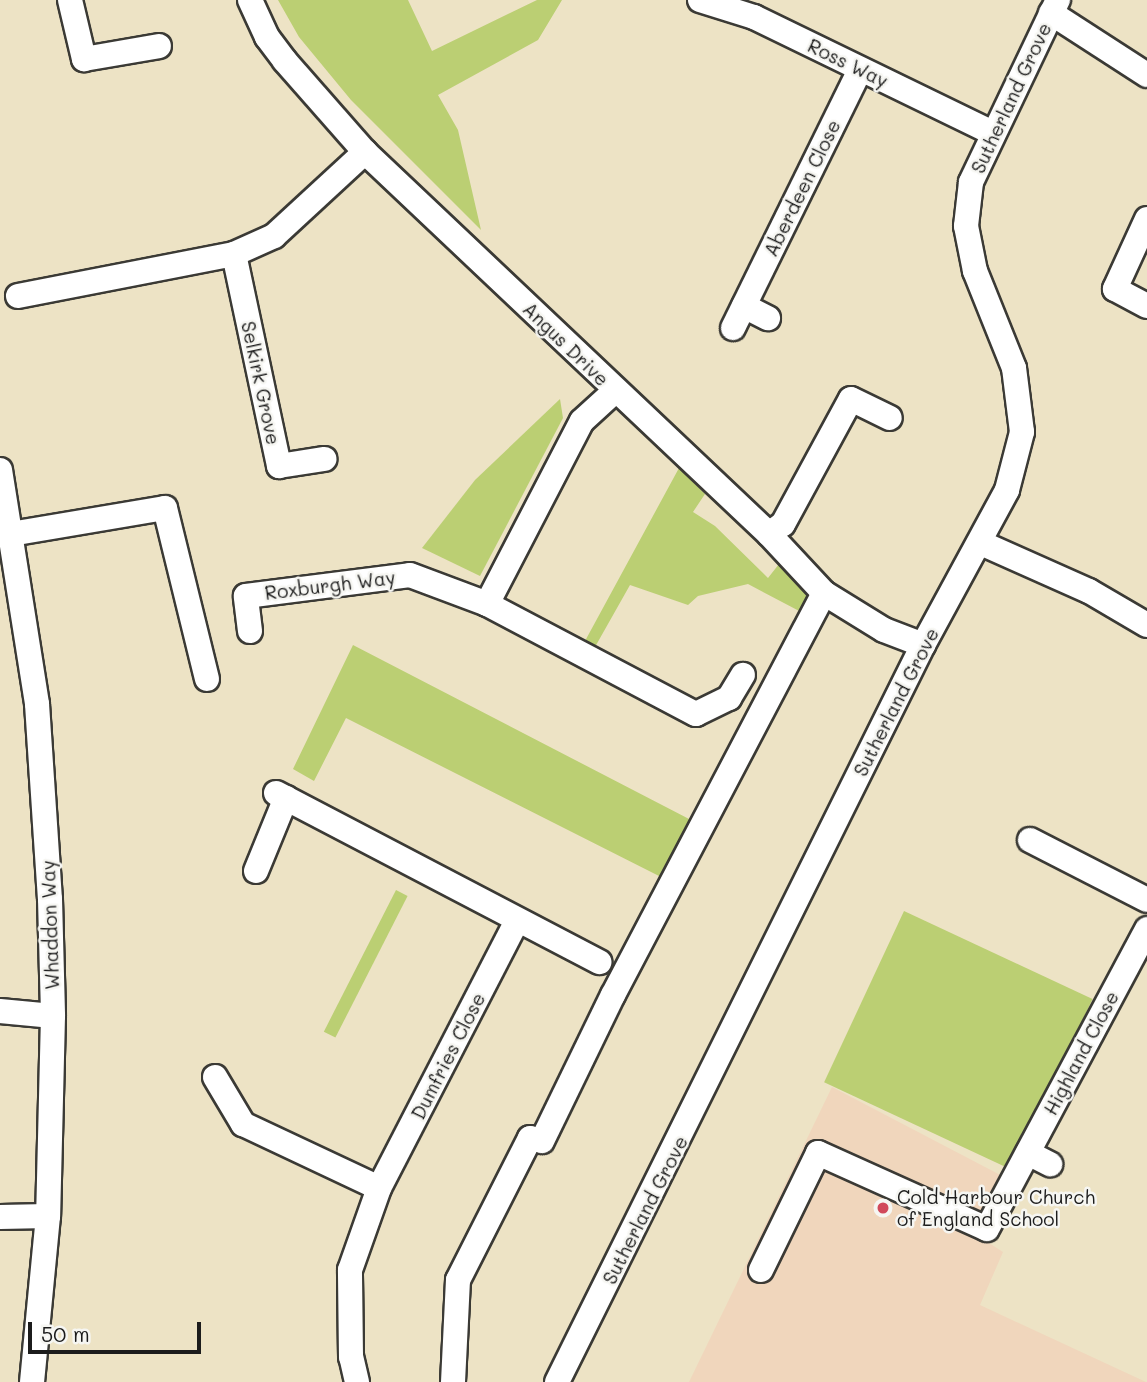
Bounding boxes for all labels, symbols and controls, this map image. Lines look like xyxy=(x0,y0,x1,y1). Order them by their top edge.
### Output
street label: Sutherland Grove xyxy=(966,19,1056,177)
street label: Ross Way xyxy=(804,34,892,92)
street label: Aberdeen Close xyxy=(759,116,845,260)
street label: Angus Drive xyxy=(518,297,614,391)
street label: Selkirk Grove xyxy=(237,319,285,447)
street label: Roxburgh Way xyxy=(263,566,397,604)
street label: Sutherland Grove xyxy=(849,624,943,780)
street label: Whaddon Way xyxy=(36,860,64,990)
street label: Highland Close xyxy=(1039,987,1123,1119)
street label: Dumfries Close xyxy=(406,989,490,1123)
street label: Sutherland Grove xyxy=(598,1132,692,1288)
place label: Cold Harbour Church of England School xyxy=(897,1186,1095,1230)
marker: Cold Harbour Church of England School xyxy=(875,1200,891,1216)
scale bar xyxy=(32,1308,205,1352)
text: 50 m xyxy=(41,1320,90,1347)

